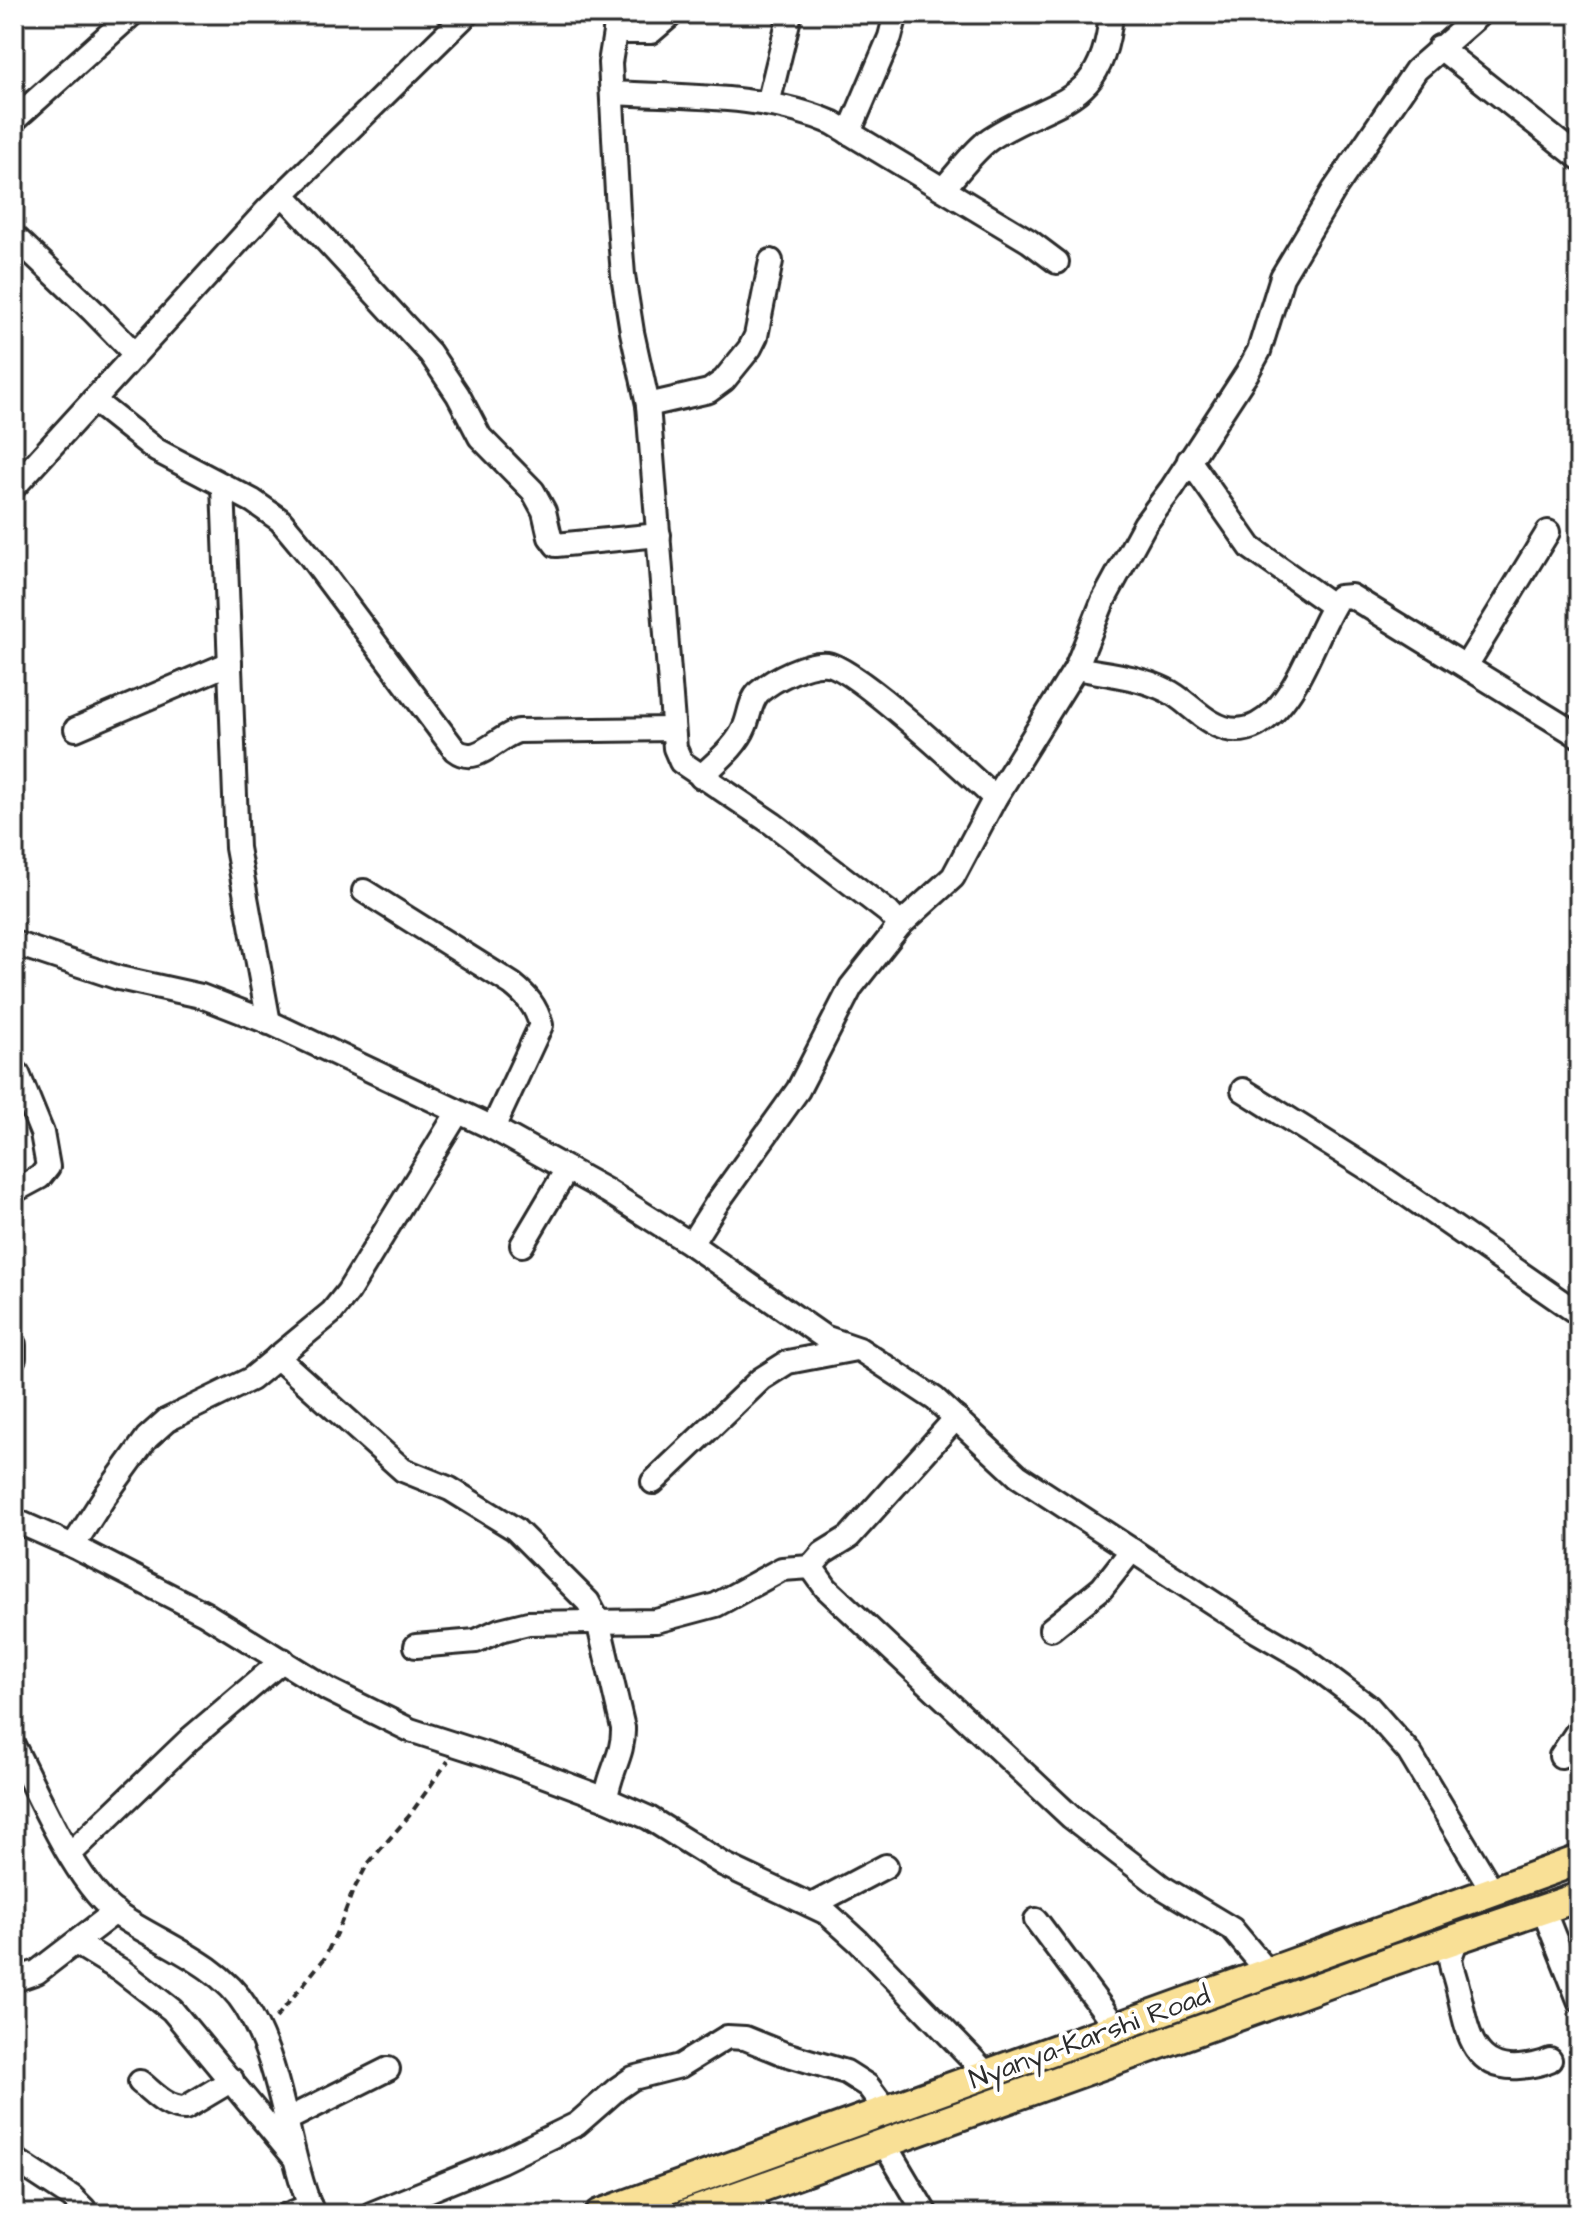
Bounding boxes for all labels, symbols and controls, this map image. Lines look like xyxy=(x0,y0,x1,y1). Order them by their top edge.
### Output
street label: Nyanya-Karshi Road xyxy=(964,1976,1216,2101)

